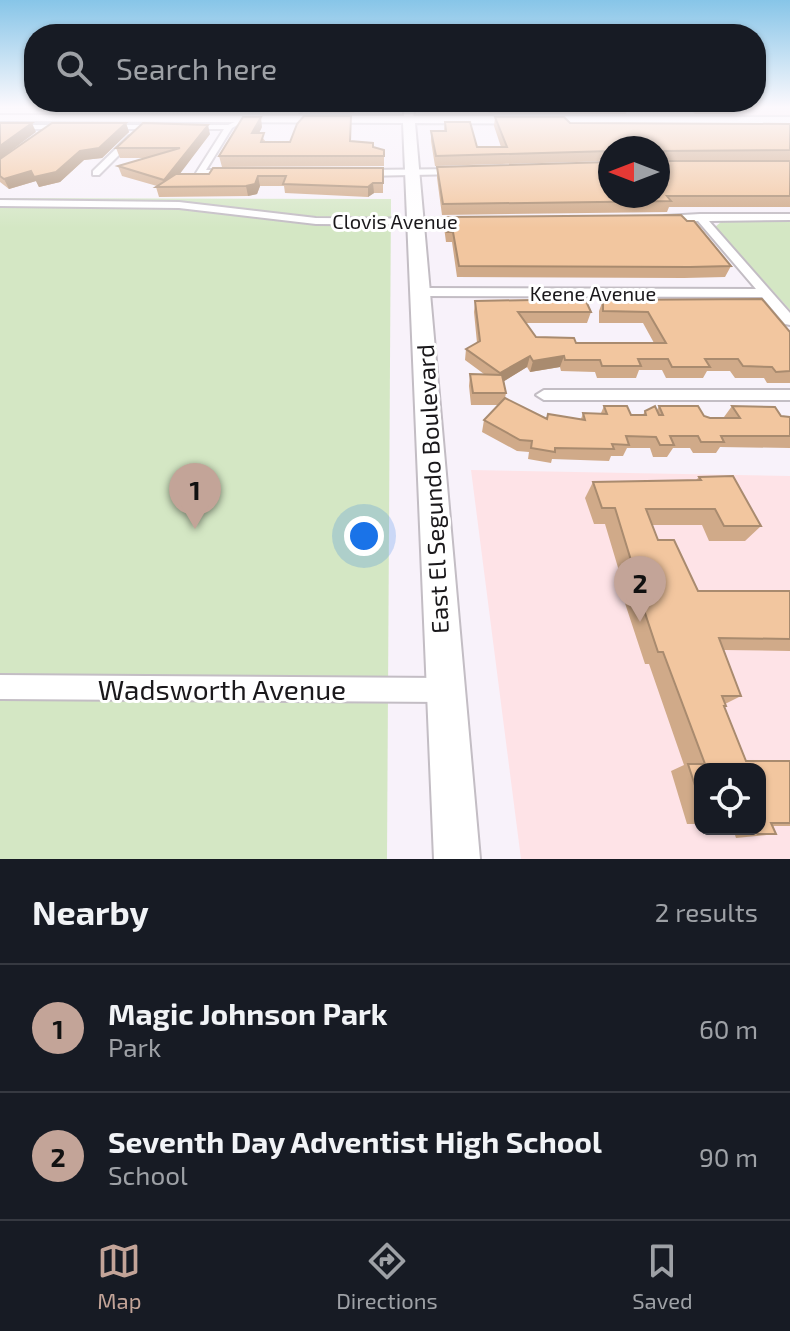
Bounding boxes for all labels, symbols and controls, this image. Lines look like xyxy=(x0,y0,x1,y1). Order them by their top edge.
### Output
search box xyxy=(24,24,766,112)
icon: search xyxy=(52,46,96,90)
text: Search here xyxy=(116,50,277,86)
north arrow xyxy=(598,136,670,208)
street label: Clovis Avenue xyxy=(332,209,458,233)
street label: Keene Avenue xyxy=(530,281,656,305)
street label: East El Segundo Boulevard xyxy=(410,344,454,634)
pin: 1 xyxy=(169,463,221,529)
your location xyxy=(344,516,384,556)
pin: 2 xyxy=(614,556,666,622)
street label: Wadsworth Avenue xyxy=(98,672,346,706)
map controls xyxy=(694,763,766,835)
button: locate xyxy=(694,763,766,835)
text: Nearby xyxy=(32,891,149,932)
text: 2 results xyxy=(655,896,758,927)
text: Magic Johnson Park xyxy=(108,995,388,1031)
text: 1 xyxy=(52,1013,64,1044)
text: 60 m xyxy=(699,1013,758,1044)
text: Park xyxy=(108,1031,161,1062)
text: Seventh Day Adventist High School xyxy=(108,1123,602,1159)
text: 2 xyxy=(50,1141,66,1172)
text: 90 m xyxy=(699,1141,758,1172)
text: School xyxy=(108,1159,188,1190)
tab: Map xyxy=(97,1239,141,1313)
tab: Directions xyxy=(336,1239,438,1313)
tab: Saved xyxy=(632,1239,693,1313)

